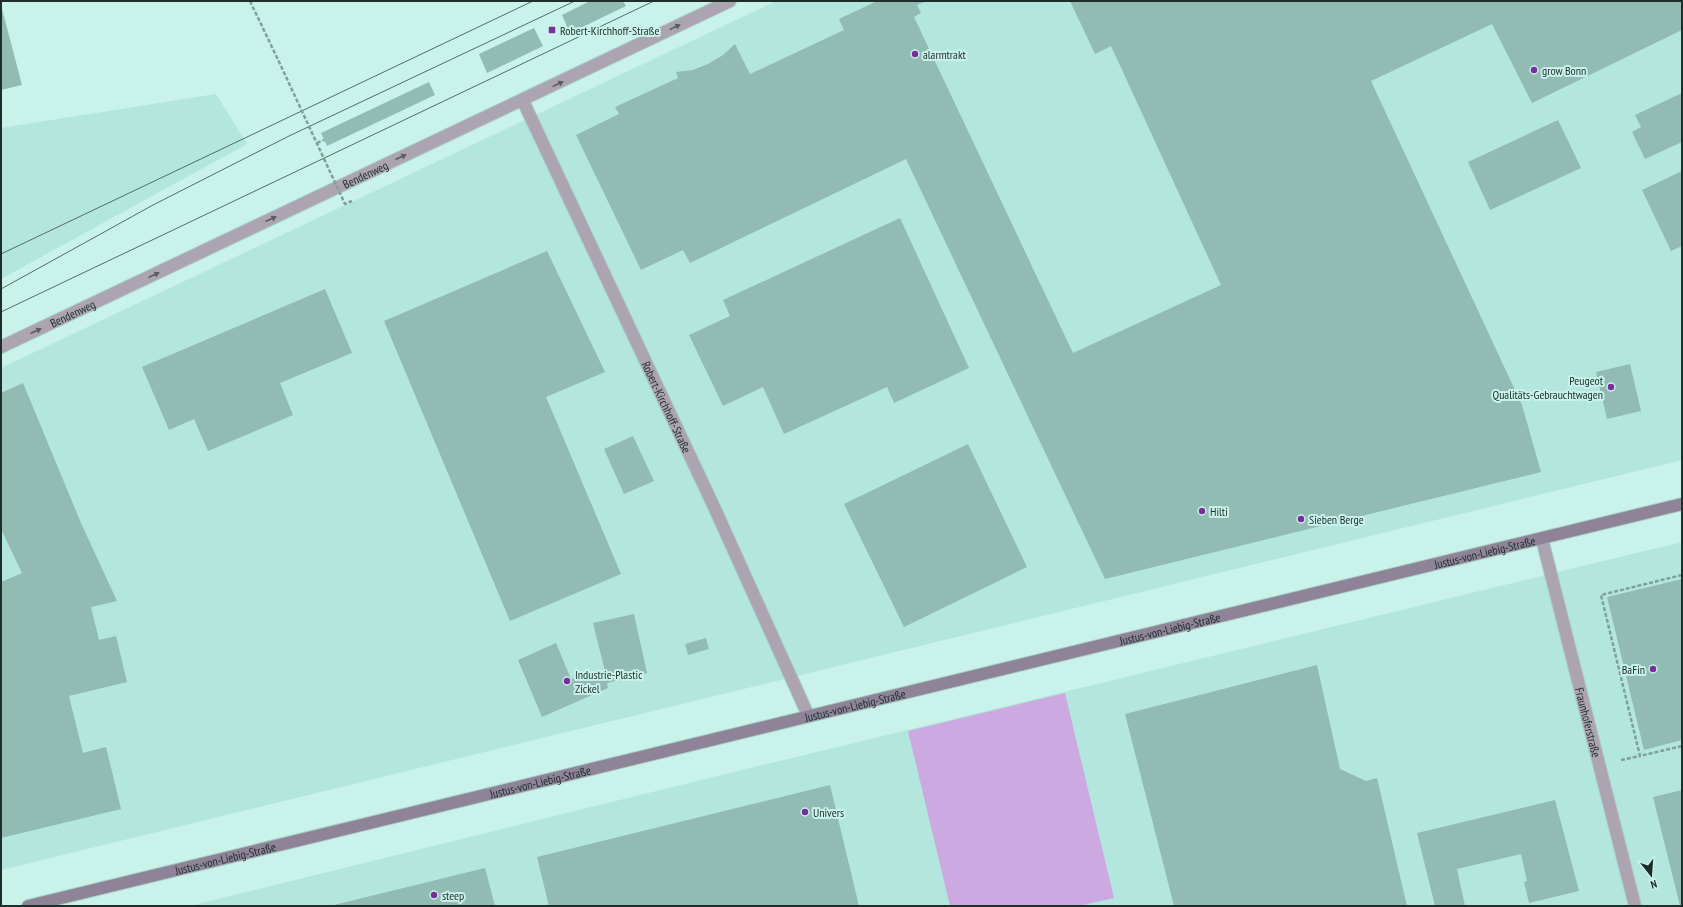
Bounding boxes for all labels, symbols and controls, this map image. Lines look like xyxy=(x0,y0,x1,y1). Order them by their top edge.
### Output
place label: Robert-Kirchhoff-Straße xyxy=(560,23,659,38)
one-way arrow xyxy=(669,24,681,30)
marker: Robert-Kirchhoff-Straße xyxy=(547,25,557,35)
place label: alarmtrakt xyxy=(923,47,967,62)
marker: alarmtrakt xyxy=(910,49,920,59)
place label: grow Bonn xyxy=(1542,63,1586,78)
marker: grow Bonn xyxy=(1529,65,1539,75)
one-way arrow xyxy=(552,81,564,87)
one-way arrow xyxy=(395,154,407,160)
street label: Bendenweg xyxy=(340,157,390,191)
one-way arrow xyxy=(265,216,277,222)
one-way arrow xyxy=(148,272,159,278)
street label: Bendenweg xyxy=(47,296,97,330)
one-way arrow xyxy=(31,328,42,334)
street label: Robert-Kirchhoff-Straße xyxy=(639,359,695,455)
place label: Peugeot Qualitäts-Gebrauchtwagen xyxy=(1493,373,1604,402)
marker: Peugeot Qualitäts-Gebrauchtwagen xyxy=(1606,382,1616,392)
place label: Hilti xyxy=(1210,504,1228,519)
marker: Hilti xyxy=(1197,506,1207,516)
place label: Sieben Berge xyxy=(1309,512,1364,527)
marker: Sieben Berge xyxy=(1296,514,1306,524)
street label: Justus-von-Liebig-Straße xyxy=(1432,532,1537,572)
street label: Justus-von-Liebig-Straße xyxy=(1117,609,1222,648)
place label: BaFin xyxy=(1622,662,1645,677)
marker: BaFin xyxy=(1648,664,1658,674)
place label: Industrie-Plastic Zickel xyxy=(575,667,643,696)
marker: Industrie-Plastic Zickel xyxy=(562,676,572,686)
street label: Justus-von-Liebig-Straße xyxy=(802,686,907,725)
street label: Fraunhoferstraße xyxy=(1572,686,1604,759)
street label: Justus-von-Liebig-Straße xyxy=(487,762,592,801)
place label: Univers xyxy=(813,805,844,820)
marker: Univers xyxy=(800,807,810,817)
street label: Justus-von-Liebig-Straße xyxy=(172,839,277,878)
north arrow xyxy=(1631,855,1671,895)
text: N xyxy=(1649,877,1659,892)
place label: steep xyxy=(442,888,464,903)
marker: steep xyxy=(429,890,439,900)

